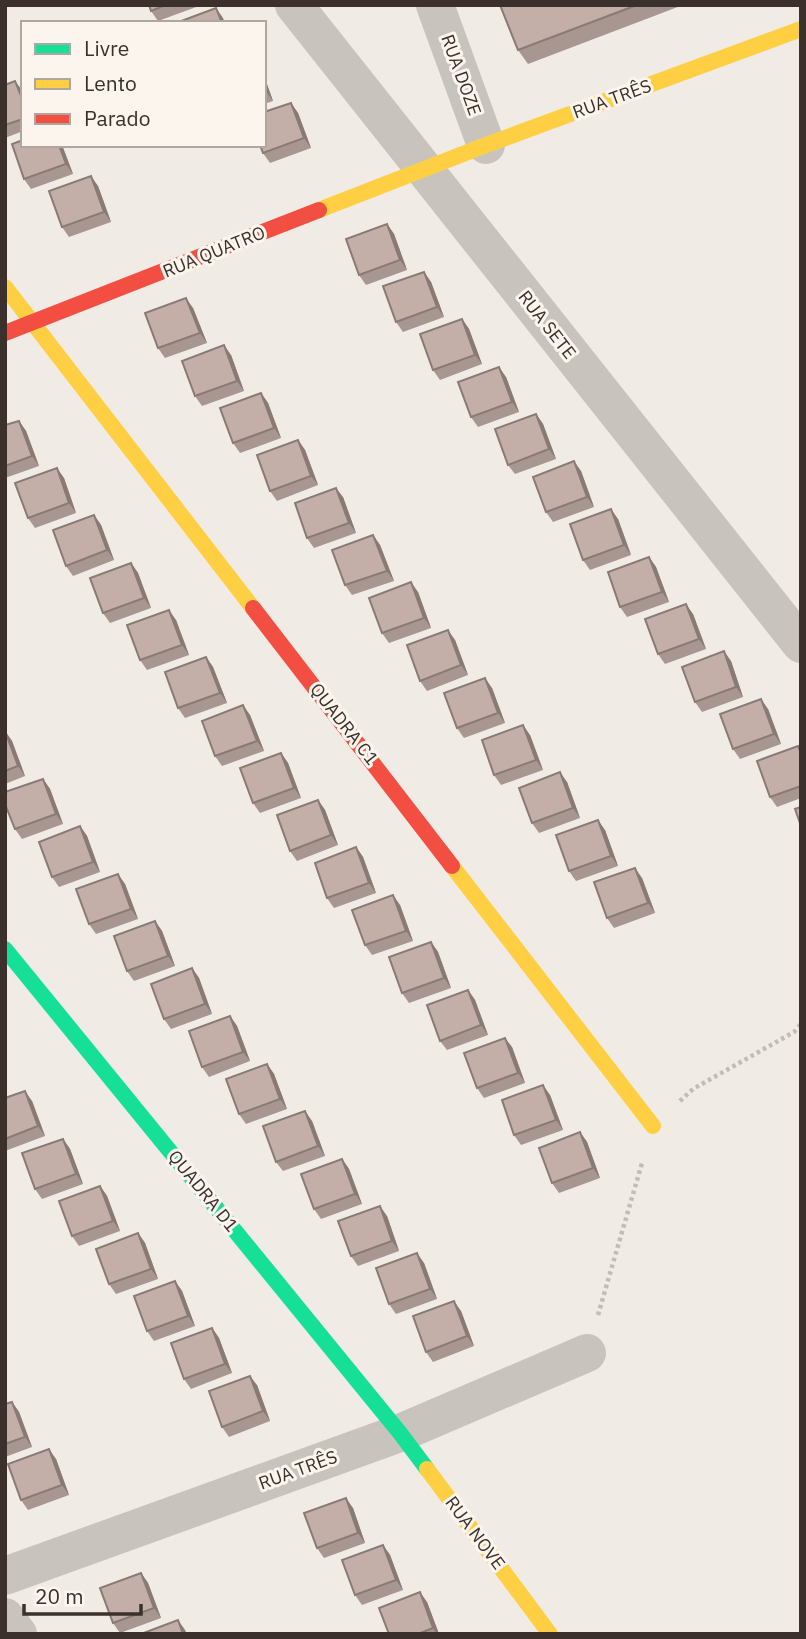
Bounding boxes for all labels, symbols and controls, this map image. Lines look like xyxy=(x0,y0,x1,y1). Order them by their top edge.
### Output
legend xyxy=(21,21,266,147)
street label: RUA DOZE xyxy=(436,31,487,119)
text: Livre xyxy=(84,34,129,62)
text: Lento xyxy=(84,69,137,97)
street label: RUA TRÊS xyxy=(569,74,654,123)
text: Parado xyxy=(84,104,151,132)
street label: RUA QUATRO xyxy=(159,221,268,283)
street label: RUA SETE xyxy=(513,286,581,364)
street label: QUADRA C1 xyxy=(305,678,384,769)
street label: QUADRA D1 xyxy=(163,1145,243,1236)
street label: RUA TRÊS xyxy=(255,1445,340,1494)
street label: RUA NOVE xyxy=(440,1492,510,1574)
scale bar xyxy=(24,1572,142,1616)
text: 20 m xyxy=(35,1582,84,1610)

